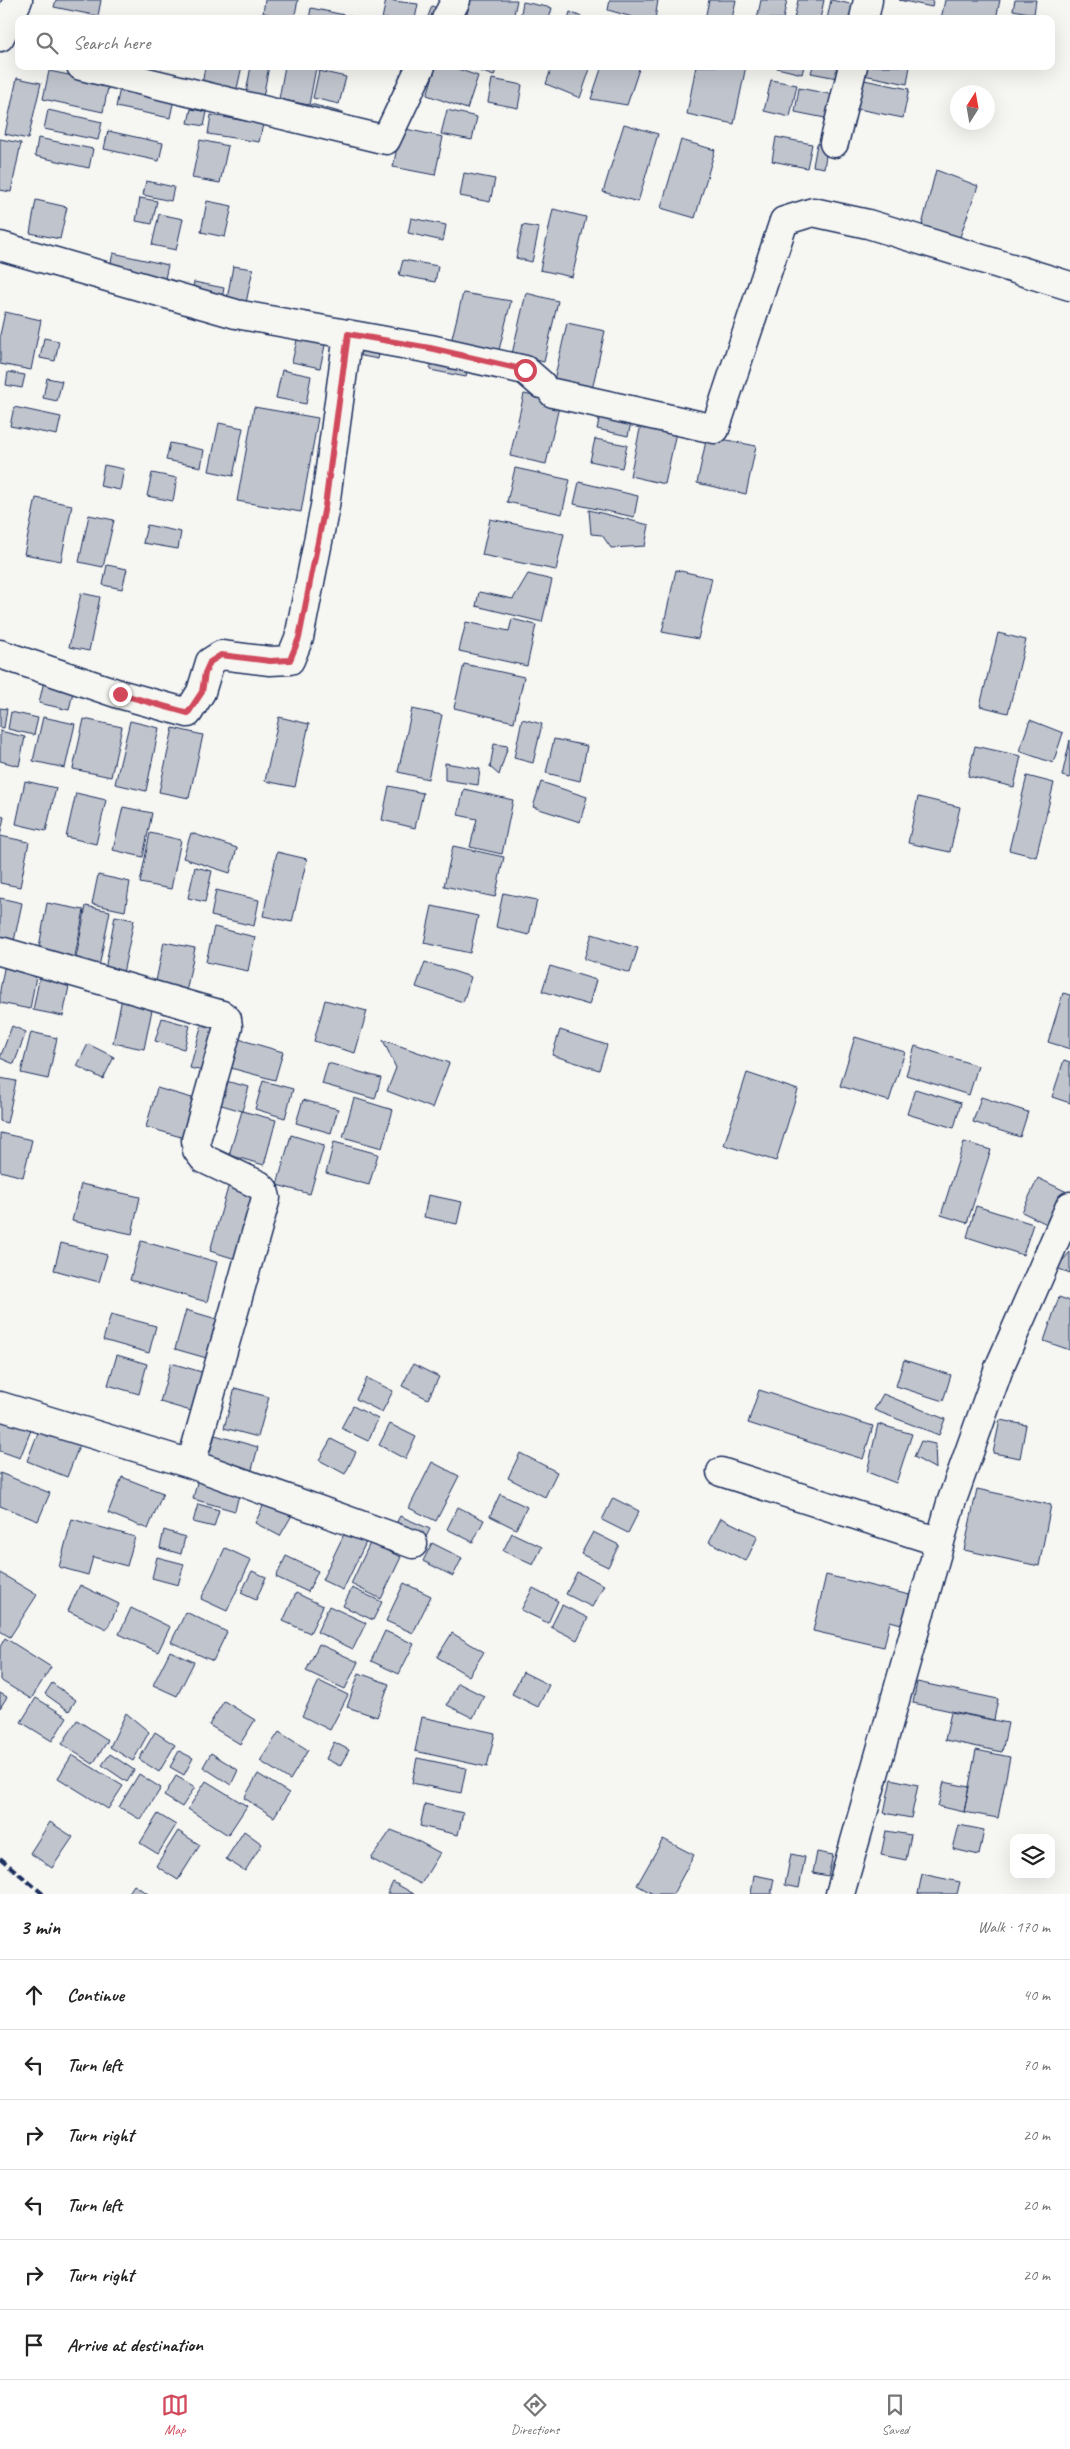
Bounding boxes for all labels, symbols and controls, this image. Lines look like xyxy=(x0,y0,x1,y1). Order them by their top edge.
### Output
search box xyxy=(15,15,1055,70)
icon: search xyxy=(33,29,61,57)
text: Search here xyxy=(73,31,150,55)
north arrow xyxy=(950,85,995,130)
route start xyxy=(514,359,537,382)
route end xyxy=(109,683,132,706)
map controls xyxy=(1010,1834,1055,1879)
button: layers xyxy=(1010,1834,1055,1879)
text: 3 min xyxy=(20,1914,60,1940)
text: Walk · 170 m xyxy=(978,1917,1050,1937)
icon: ahead xyxy=(20,1981,48,2009)
text: Continue xyxy=(67,1983,124,2007)
text: 40 m xyxy=(1023,1985,1050,2005)
icon: left xyxy=(20,2051,48,2079)
text: Turn left xyxy=(67,2053,122,2077)
text: 70 m xyxy=(1023,2055,1050,2075)
icon: right xyxy=(20,2121,48,2149)
text: Turn right xyxy=(67,2123,134,2147)
text: 20 m xyxy=(1023,2125,1050,2145)
icon: left xyxy=(20,2191,48,2219)
text: Turn left xyxy=(67,2193,122,2217)
text: 20 m xyxy=(1023,2195,1050,2215)
icon: right xyxy=(20,2261,48,2289)
text: Turn right xyxy=(67,2263,134,2287)
text: 20 m xyxy=(1023,2265,1050,2285)
icon: arrive xyxy=(20,2331,48,2359)
text: Arrive at destination xyxy=(67,2333,203,2357)
tab: Map xyxy=(161,2391,189,2438)
tab: Directions xyxy=(511,2391,559,2438)
tab: Saved xyxy=(881,2391,909,2438)

